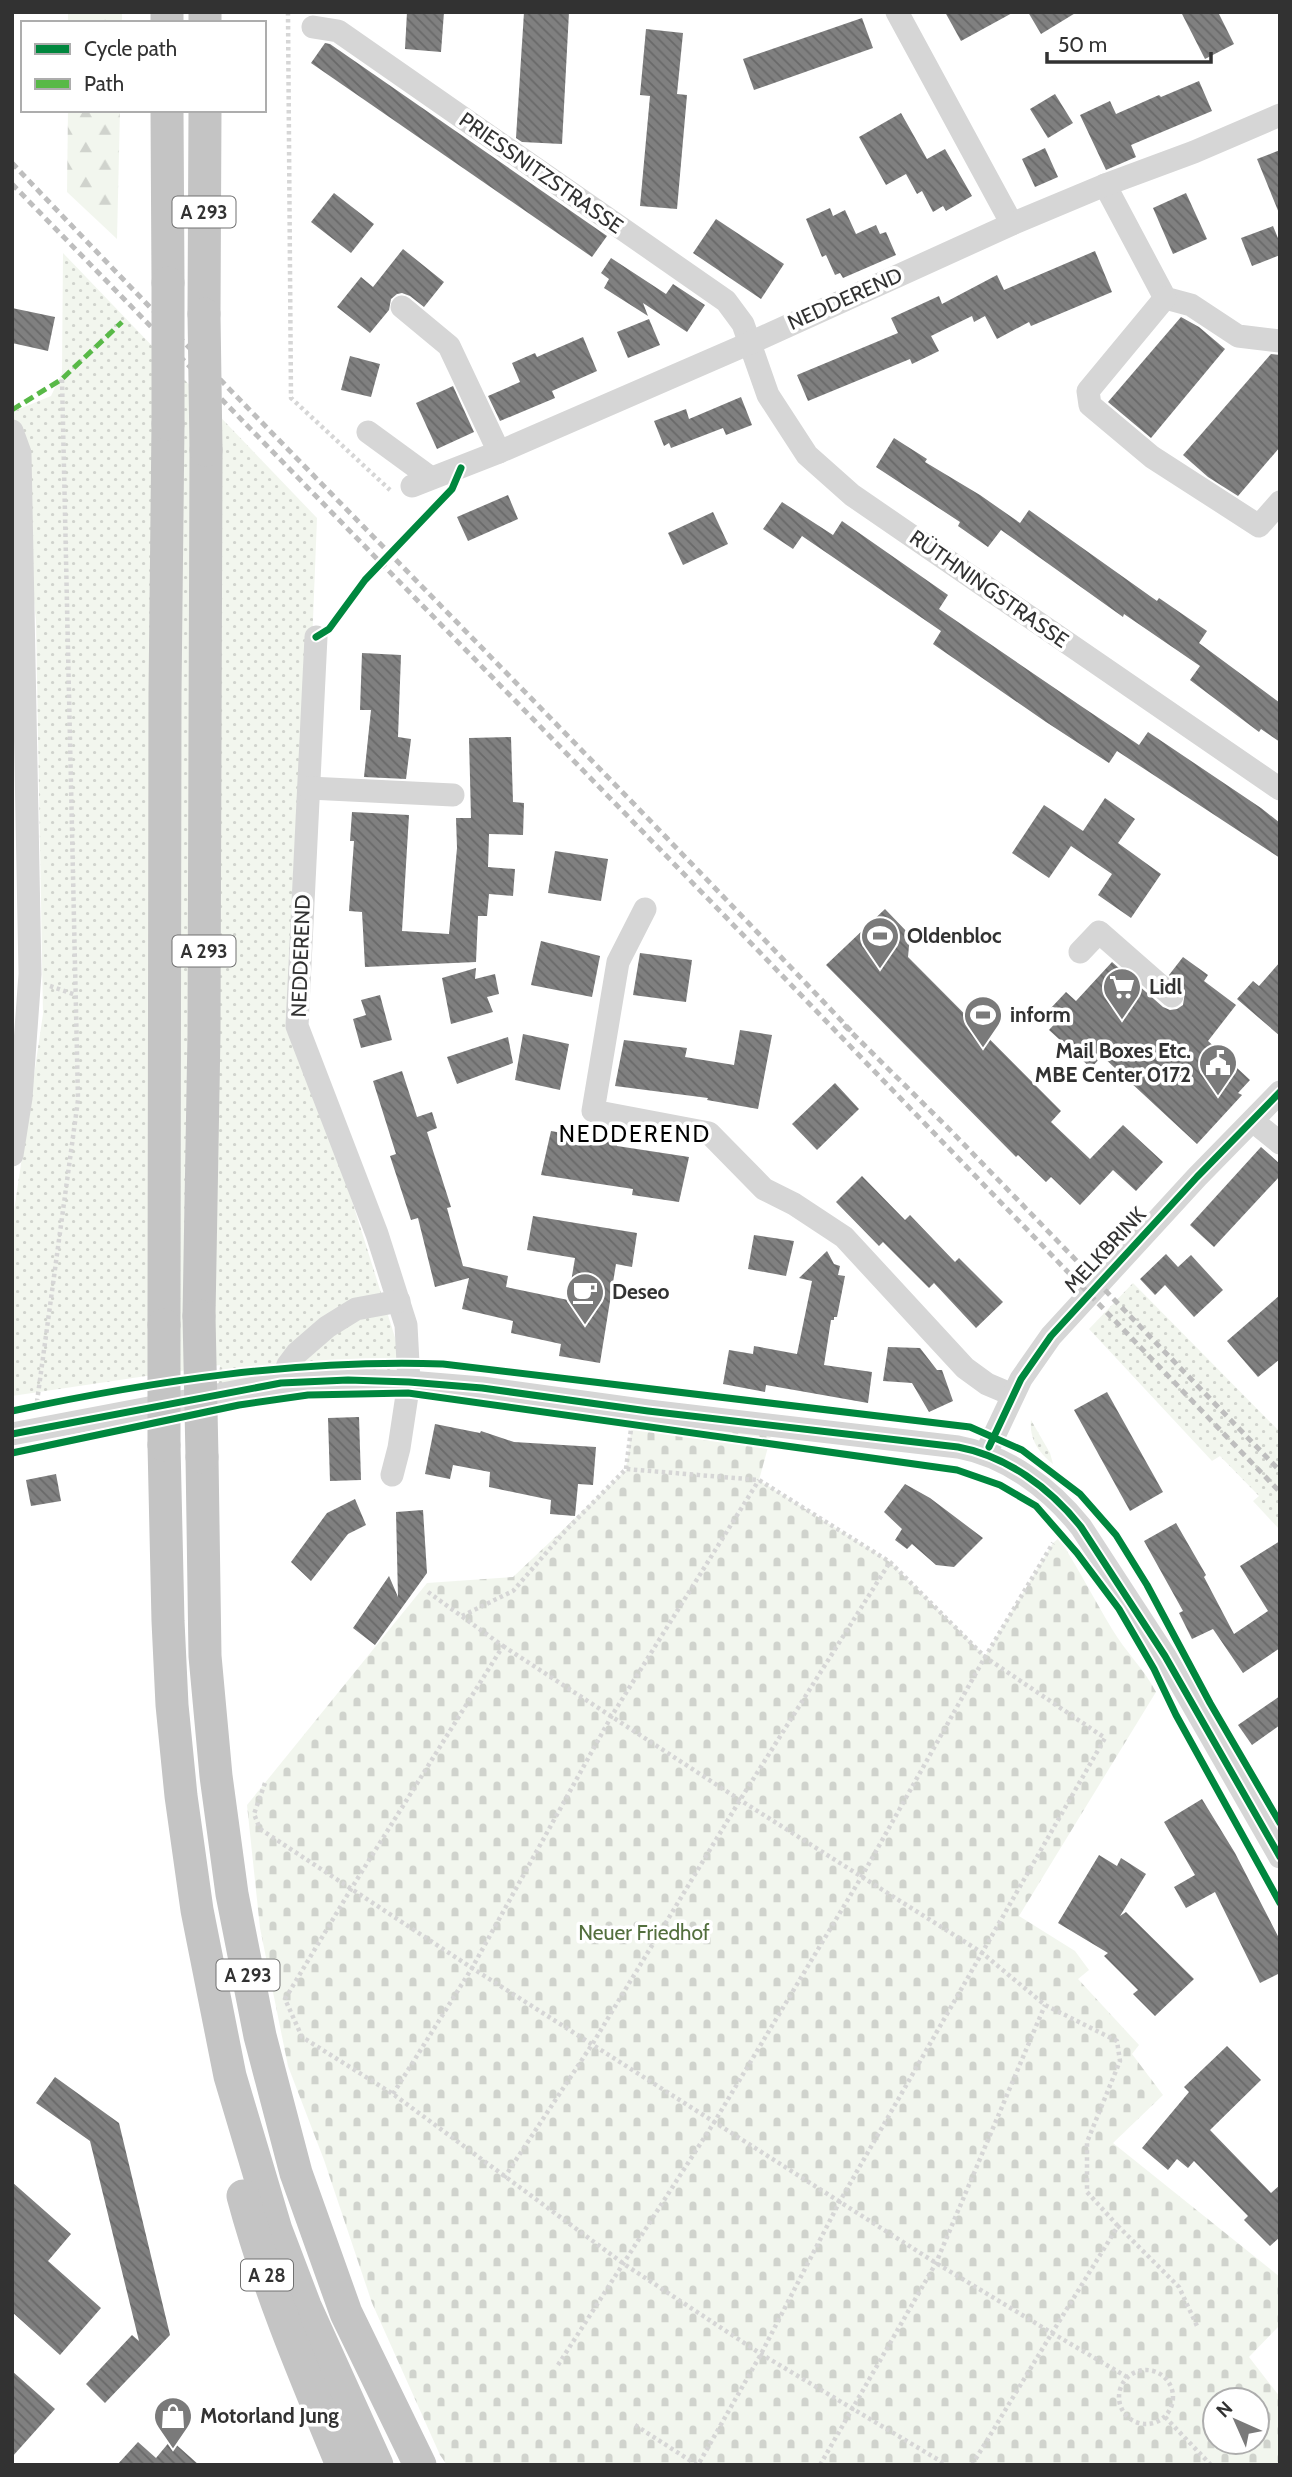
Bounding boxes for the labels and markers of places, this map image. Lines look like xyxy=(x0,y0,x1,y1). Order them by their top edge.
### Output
sports icon: Oldenbloc xyxy=(859,915,901,970)
place label: Oldenbloc xyxy=(907,923,1002,948)
supermarket icon: Lidl xyxy=(1101,966,1143,1021)
place label: Lidl xyxy=(1149,974,1183,999)
sports icon: inform xyxy=(962,994,1004,1049)
place label: inform xyxy=(1010,1002,1071,1027)
place label: Mail Boxes Etc. MBE Center 0172 xyxy=(1035,1038,1191,1087)
public building icon: Mail Boxes Etc. MBE Center 0172 xyxy=(1197,1042,1239,1097)
cafe icon: Deseo xyxy=(564,1271,606,1326)
place label: Deseo xyxy=(612,1279,670,1304)
shop icon: Motorland Jung xyxy=(152,2395,194,2450)
place label: Motorland Jung xyxy=(200,2403,339,2428)

